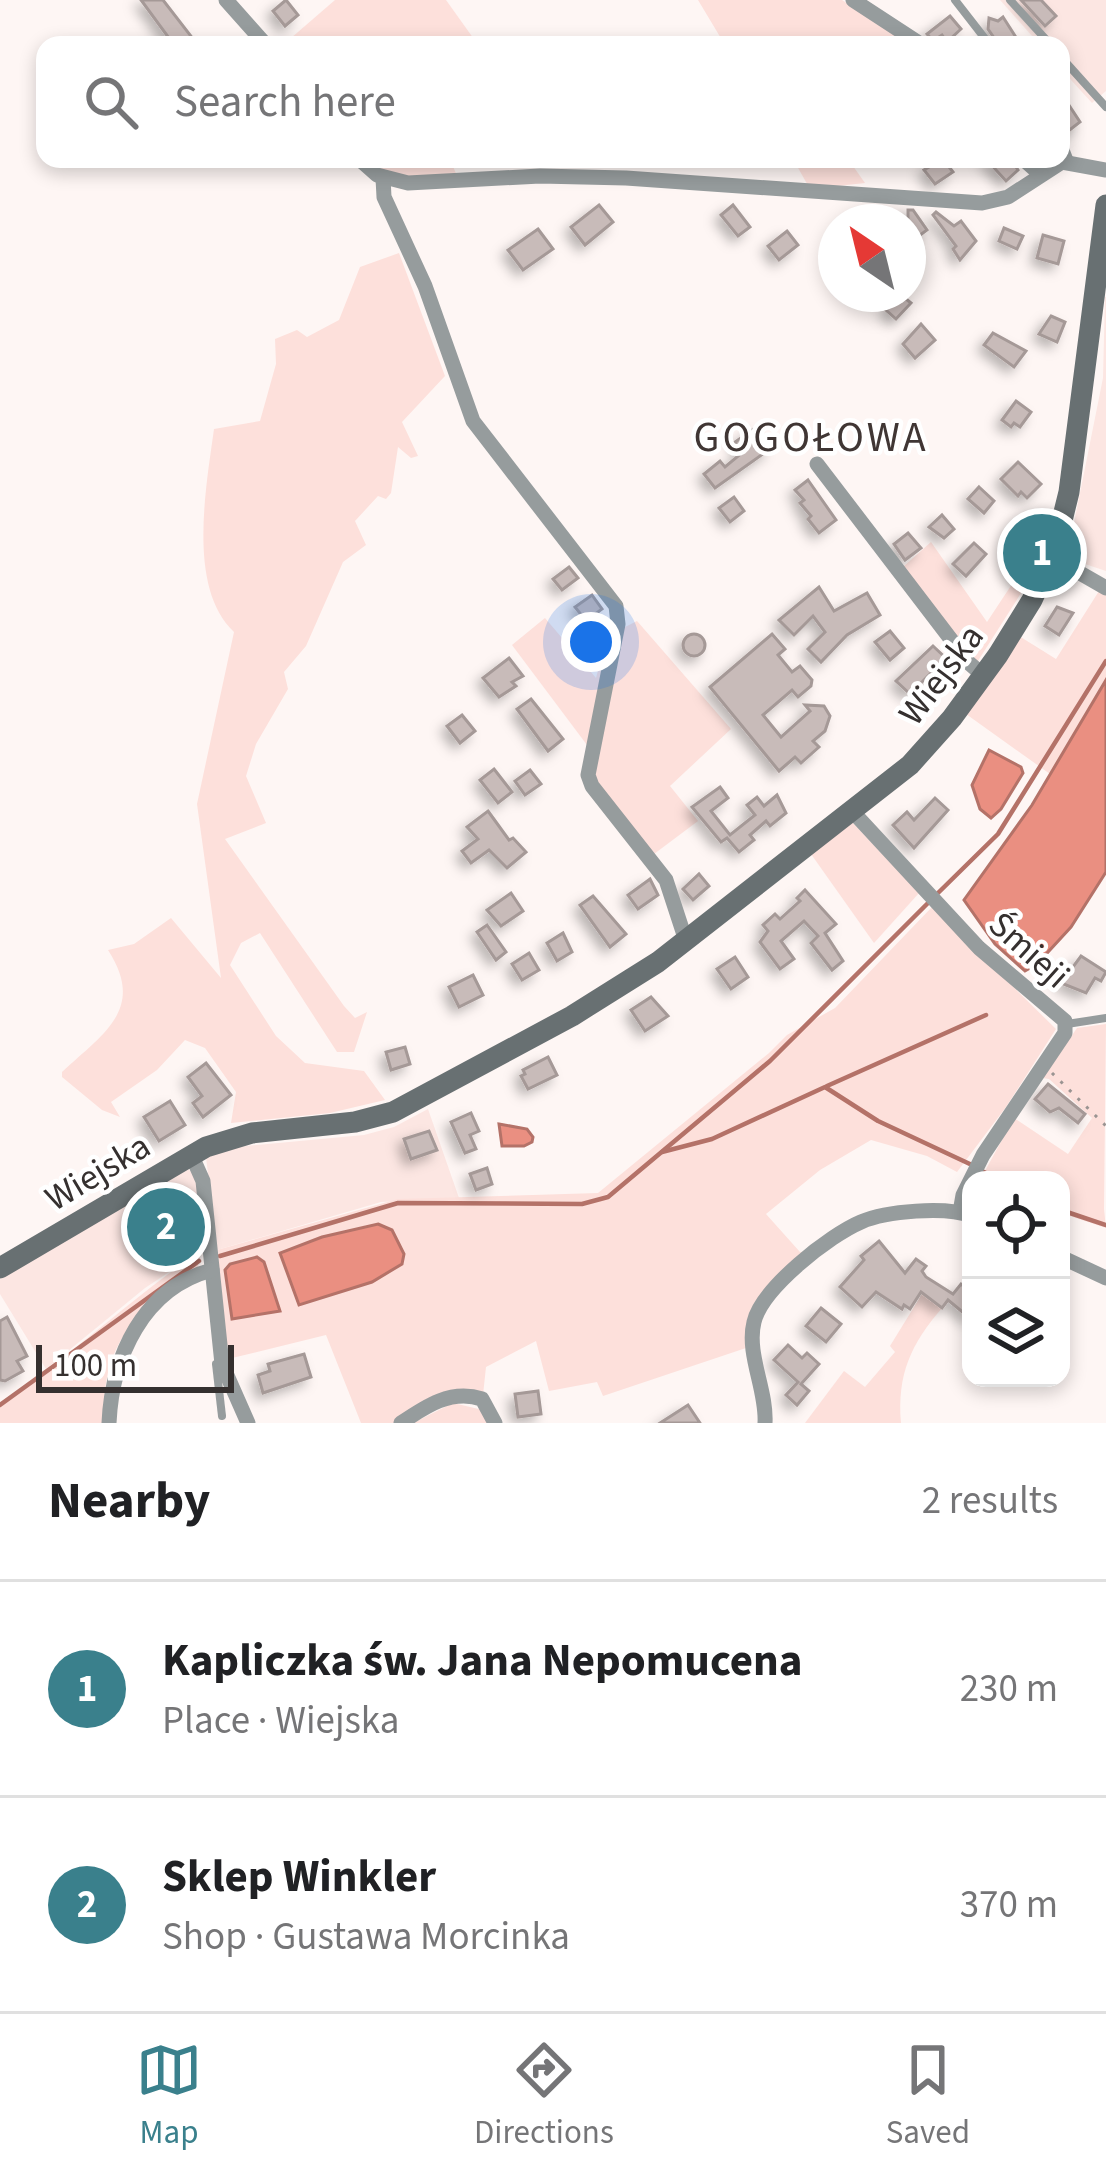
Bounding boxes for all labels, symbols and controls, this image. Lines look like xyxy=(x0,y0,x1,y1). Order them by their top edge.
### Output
search box xyxy=(36,36,1070,168)
icon: search xyxy=(78,69,144,135)
text: Search here xyxy=(174,70,396,134)
north arrow xyxy=(818,204,926,312)
district label: GOGOŁOWA xyxy=(694,408,928,468)
pin: 1 xyxy=(1003,508,1081,598)
your location xyxy=(561,612,621,672)
street label: Wiejska xyxy=(886,614,996,736)
street label: Śmieji xyxy=(977,900,1081,1000)
street label: Wiejska xyxy=(36,1121,160,1224)
map controls xyxy=(962,1171,1070,1387)
button: locate xyxy=(962,1171,1070,1279)
pin: 2 xyxy=(127,1182,205,1272)
button: layers xyxy=(962,1279,1070,1387)
scale bar xyxy=(36,1339,234,1392)
text: 100 m xyxy=(54,1342,137,1389)
text: Nearby xyxy=(48,1465,210,1537)
text: 2 results xyxy=(922,1473,1058,1529)
text: Kapliczka św. Jana Nepomucena xyxy=(162,1629,803,1693)
text: 1 xyxy=(77,1661,97,1717)
text: 230 m xyxy=(960,1661,1058,1717)
text: Place · Wiejska xyxy=(162,1693,399,1749)
text: Sklep Winkler xyxy=(162,1845,436,1909)
text: 2 xyxy=(77,1877,97,1933)
text: 370 m xyxy=(960,1877,1058,1933)
text: Shop · Gustawa Morcinka xyxy=(162,1909,570,1965)
tab: Map xyxy=(136,2037,202,2156)
tab: Directions xyxy=(474,2037,614,2156)
tab: Saved xyxy=(886,2037,970,2156)

